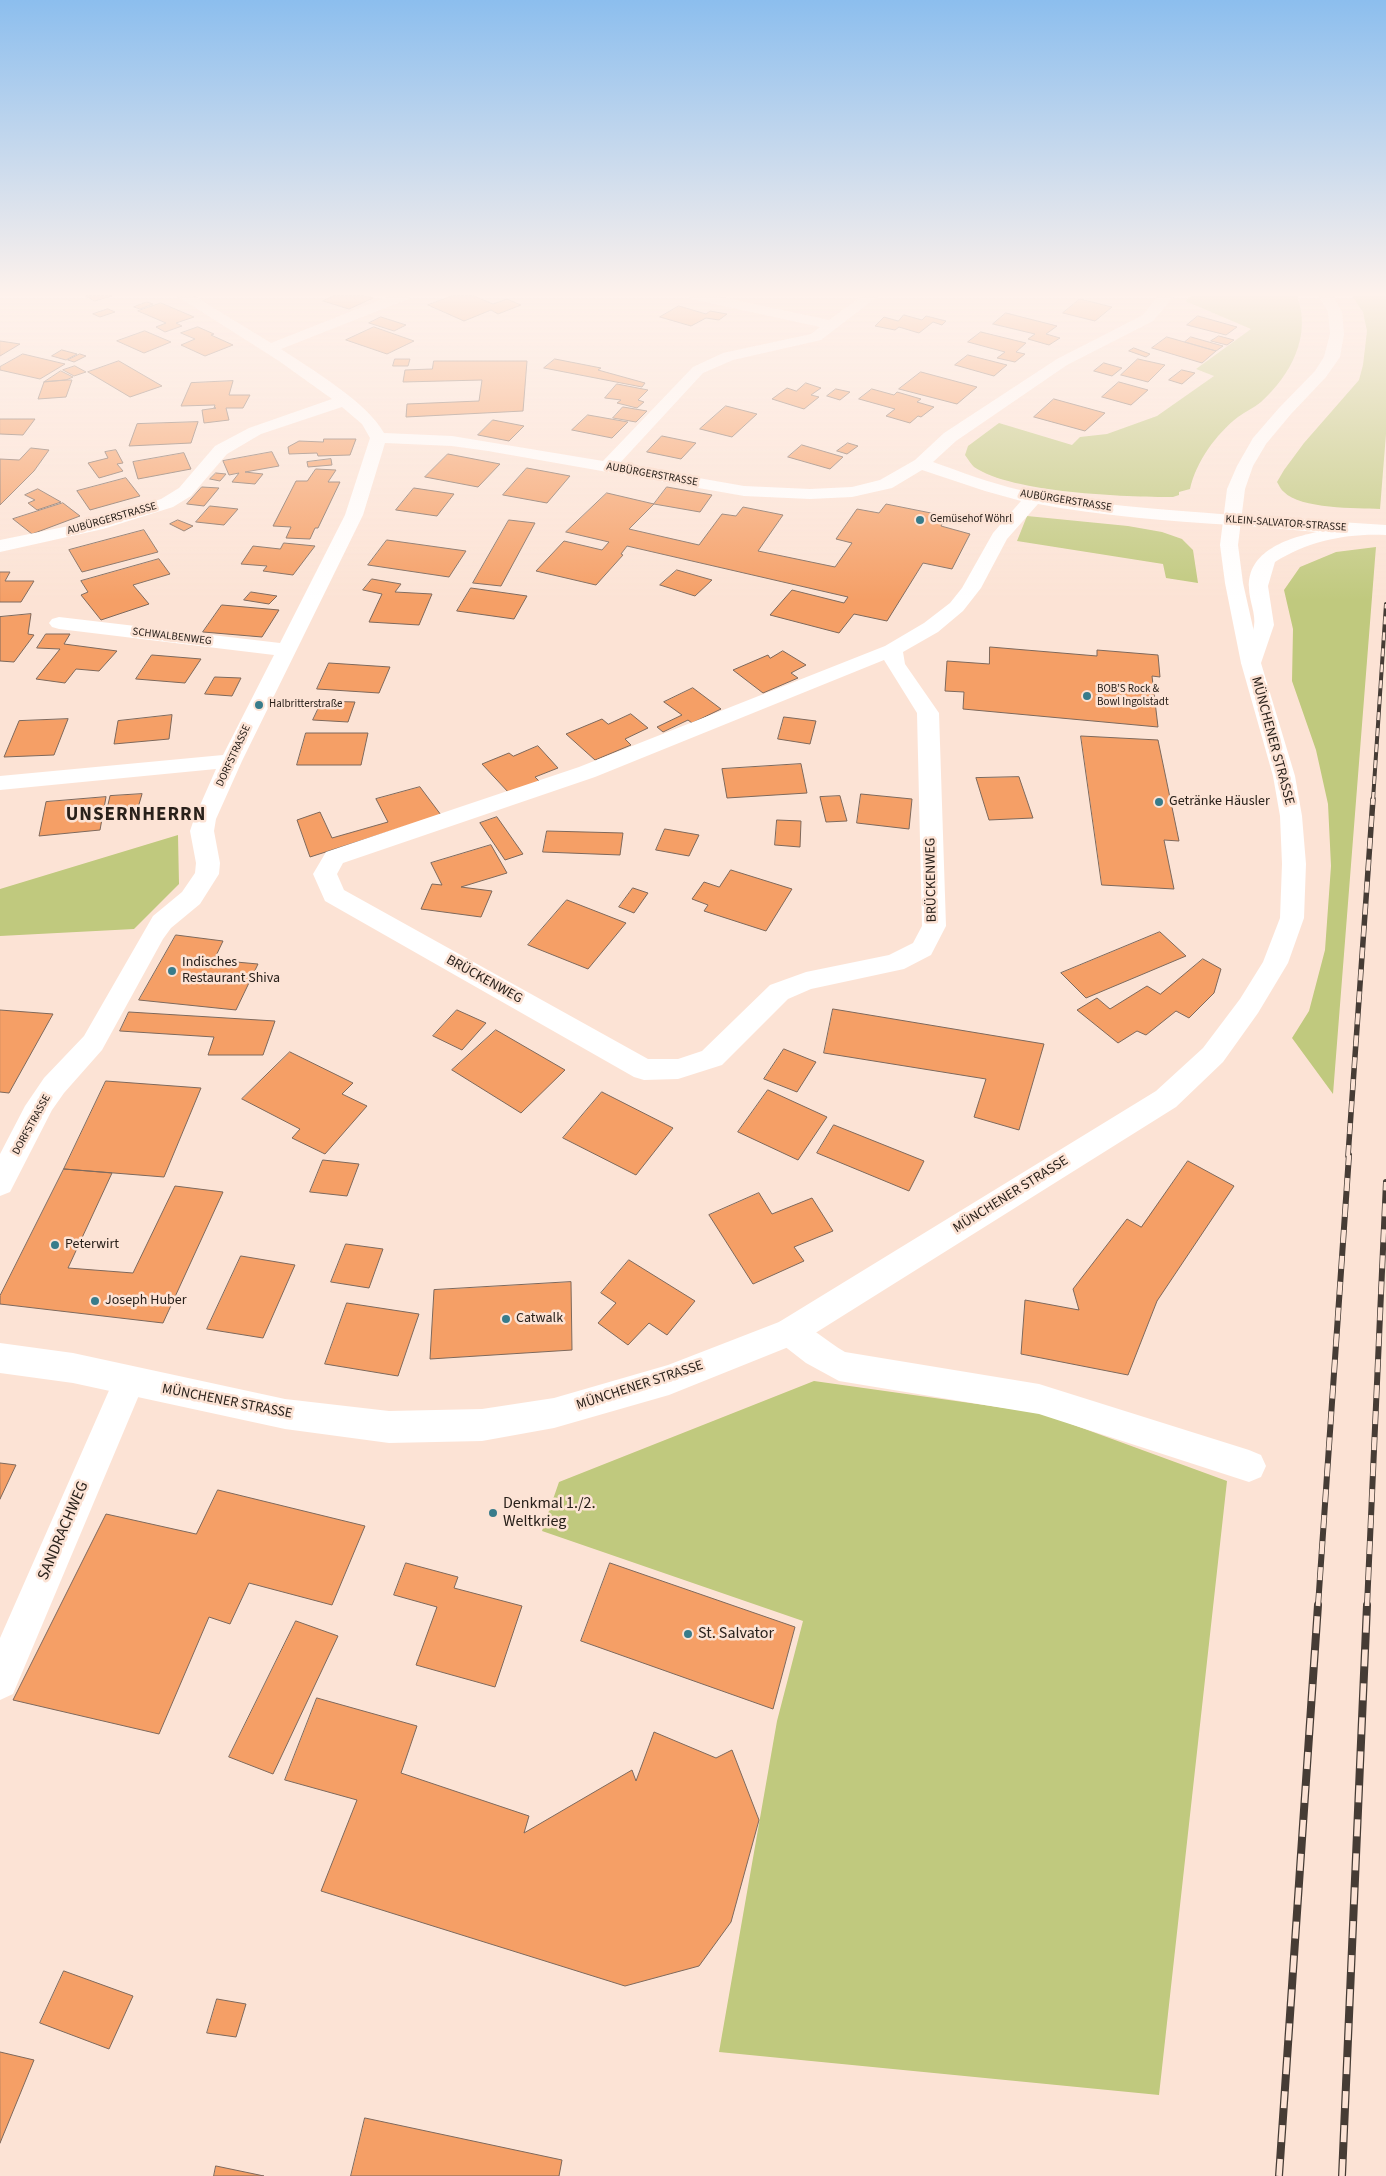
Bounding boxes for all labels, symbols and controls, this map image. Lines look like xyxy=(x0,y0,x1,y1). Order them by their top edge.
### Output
street label: AUBÜRGERSTRASSE xyxy=(605,460,699,490)
street label: AUBÜRGERSTRASSE xyxy=(1019,487,1113,515)
street label: AUBÜRGERSTRASSE xyxy=(66,500,158,538)
place label: Gemüsehof Wöhrl xyxy=(930,513,1012,527)
street label: KLEIN-SALVATOR-STRASSE xyxy=(1225,513,1347,535)
marker: Gemüsehof Wöhrl xyxy=(914,514,926,526)
street label: SCHWALBENWEG xyxy=(132,626,212,648)
street label: MÜNCHENER STRASSE xyxy=(1247,675,1297,807)
place label: BOB’S Rock & Bowl Ingolstadt xyxy=(1097,683,1169,709)
marker: BOB’S Rock & Bowl Ingolstadt xyxy=(1081,690,1093,702)
place label: Halbritterstraße xyxy=(269,698,342,712)
marker: Halbritterstraße xyxy=(253,699,265,711)
street label: DORFSTRASSE xyxy=(214,723,254,789)
place label: Getränke Häusler xyxy=(1169,794,1270,810)
marker: Getränke Häusler xyxy=(1153,796,1165,808)
district label: UNSERNHERRN xyxy=(64,805,208,827)
street label: BRÜCKENWEG xyxy=(923,837,941,923)
street label: BRÜCKENWEG xyxy=(443,952,525,1008)
place label: Indisches Restaurant Shiva xyxy=(182,955,280,988)
marker: Indisches Restaurant Shiva xyxy=(166,965,178,977)
street label: DORFSTRASSE xyxy=(10,1093,54,1157)
street label: MÜNCHENER STRASSE xyxy=(950,1153,1072,1237)
place label: Peterwirt xyxy=(65,1237,119,1253)
marker: Peterwirt xyxy=(49,1239,61,1251)
place label: Joseph Huber xyxy=(105,1293,187,1309)
marker: Joseph Huber xyxy=(89,1295,101,1307)
place label: Catwalk xyxy=(516,1311,563,1327)
marker: Catwalk xyxy=(500,1313,512,1325)
street label: MÜNCHENER STRASSE xyxy=(574,1358,706,1414)
street label: MÜNCHENER STRASSE xyxy=(160,1381,294,1423)
street label: SANDRACHWEG xyxy=(35,1479,93,1583)
place label: Denkmal 1./2. Weltkrieg xyxy=(503,1494,596,1532)
marker: Denkmal 1./2. Weltkrieg xyxy=(487,1507,499,1519)
place label: St. Salvator xyxy=(698,1624,774,1644)
marker: St. Salvator xyxy=(682,1628,694,1640)

